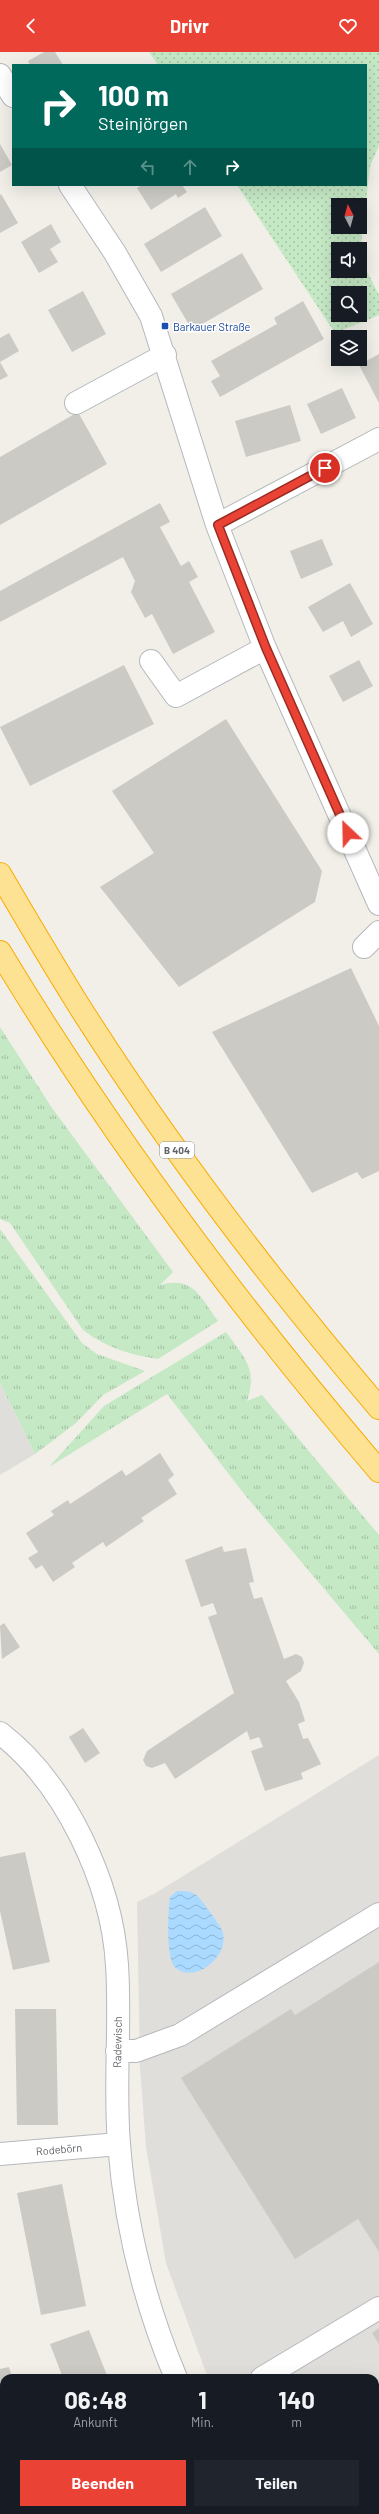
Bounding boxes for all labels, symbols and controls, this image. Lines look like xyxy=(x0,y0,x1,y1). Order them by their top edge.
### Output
icon: back xyxy=(20,15,42,37)
text: Drivr xyxy=(170,15,209,37)
icon: heart xyxy=(337,15,359,37)
text: 100 m xyxy=(98,78,169,112)
icon: right xyxy=(32,80,84,132)
text: Steinjörgen xyxy=(98,112,188,134)
icon: left xyxy=(137,156,159,178)
icon: ahead xyxy=(179,156,201,178)
icon: right xyxy=(221,156,243,178)
north arrow xyxy=(331,198,367,234)
map controls xyxy=(331,198,367,366)
button: sound xyxy=(331,242,367,278)
button: search xyxy=(331,286,367,322)
place label: Barkauer Straße xyxy=(173,320,251,333)
marker: Barkauer Straße xyxy=(160,321,170,331)
button: layers xyxy=(331,330,367,366)
pin xyxy=(308,451,342,485)
icon: arrive xyxy=(314,457,336,479)
position arrow xyxy=(327,812,369,854)
road number: B 404 xyxy=(160,1142,194,1158)
street label: Radewisch xyxy=(110,2016,124,2068)
street label: Rodebörn xyxy=(35,2141,83,2157)
text: 06:48 xyxy=(64,2385,127,2414)
text: 1 xyxy=(198,2385,207,2414)
text: 140 xyxy=(278,2385,315,2414)
text: Ankunft xyxy=(73,2414,118,2430)
text: Min. xyxy=(191,2414,214,2430)
text: m xyxy=(291,2414,302,2430)
button: Beenden xyxy=(20,2460,186,2506)
button: Teilen xyxy=(194,2460,359,2506)

